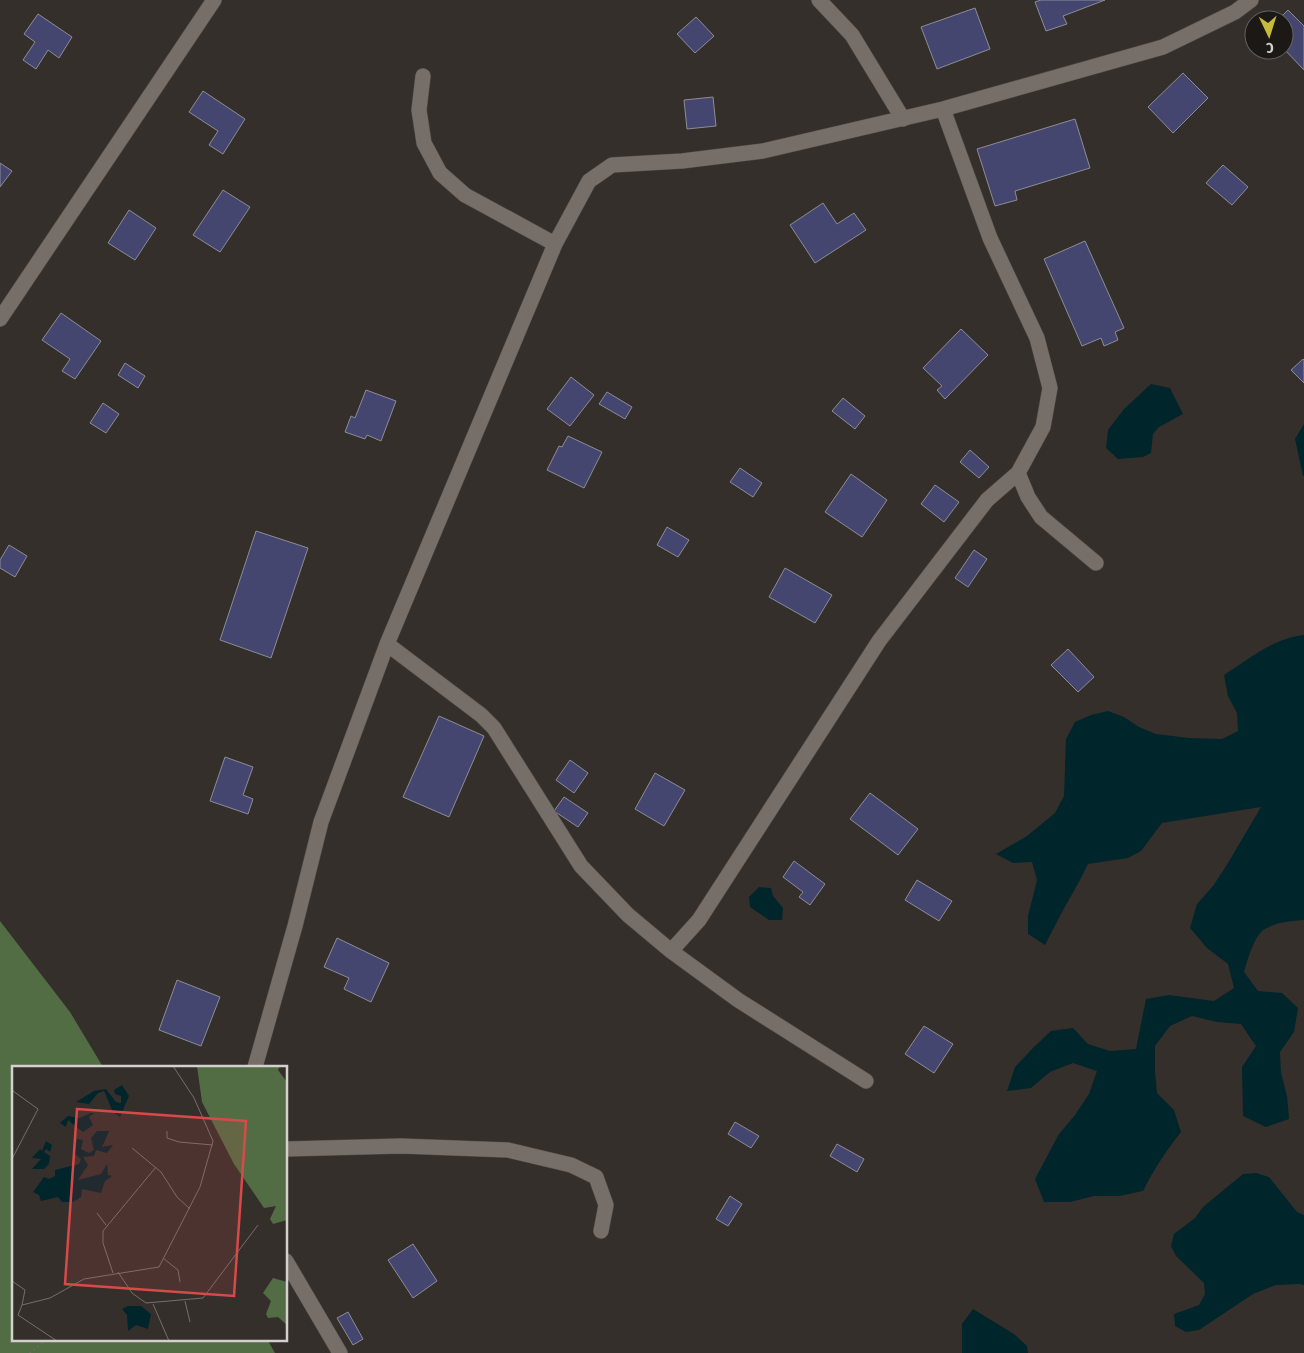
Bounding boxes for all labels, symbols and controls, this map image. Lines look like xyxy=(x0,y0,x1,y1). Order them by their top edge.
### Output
north arrow xyxy=(1244,10,1294,60)
text: С xyxy=(1265,39,1274,56)
inset map xyxy=(12,1066,288,1340)

